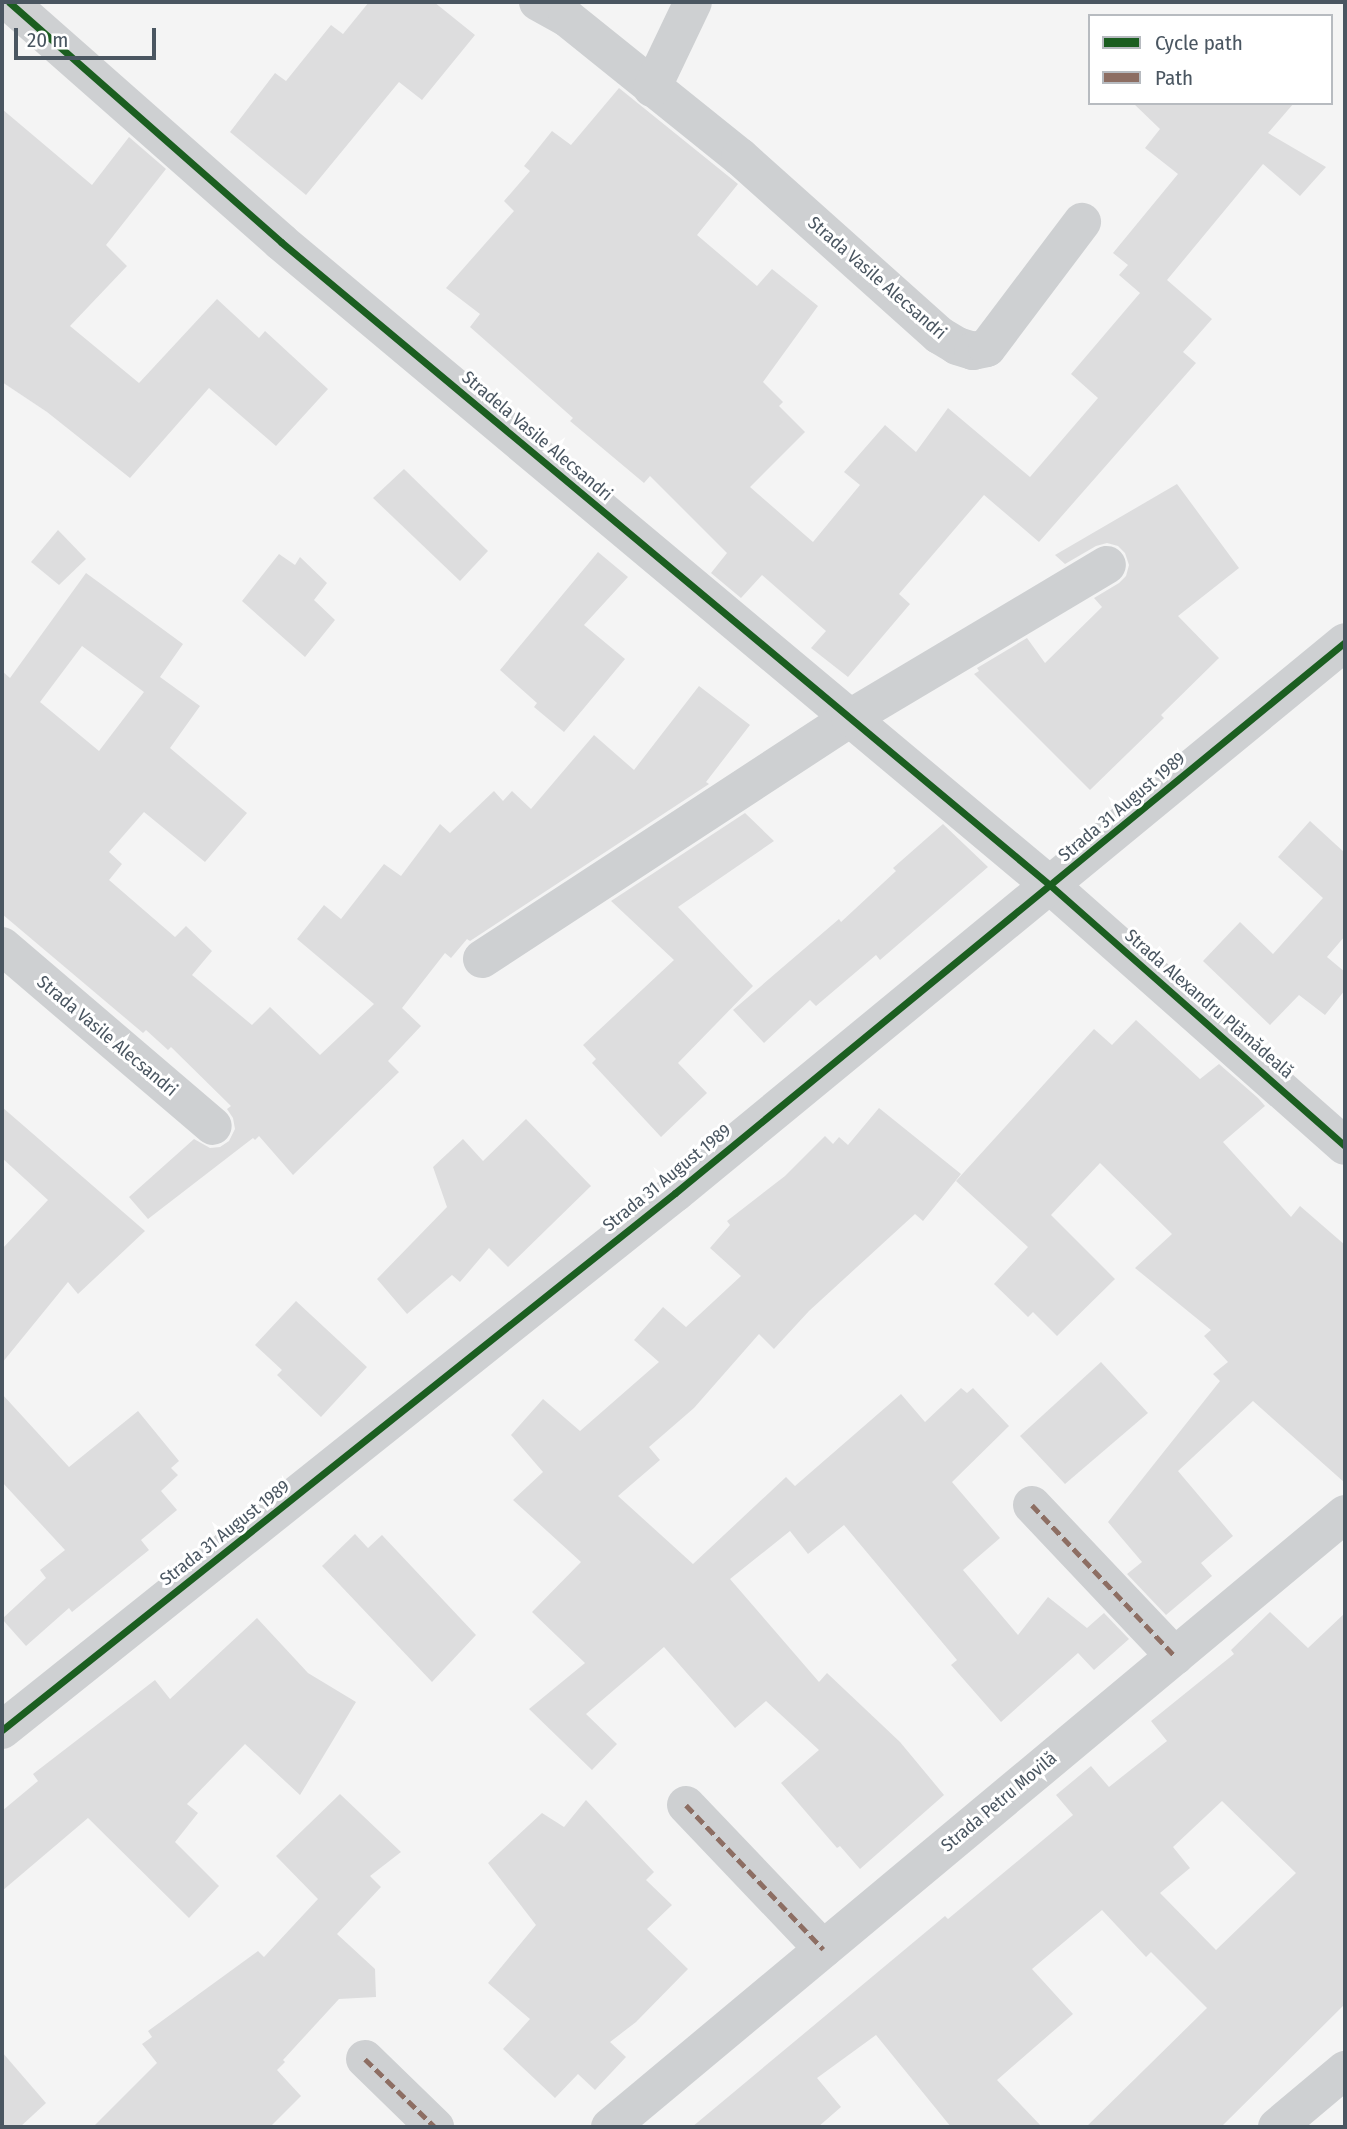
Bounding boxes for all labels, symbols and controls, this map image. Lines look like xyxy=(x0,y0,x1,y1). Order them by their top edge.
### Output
scale bar xyxy=(18,14,159,58)
legend xyxy=(1088,14,1333,105)
text: 20 m xyxy=(27,27,68,53)
text: Cycle path xyxy=(1155,30,1243,56)
text: Path xyxy=(1155,65,1193,91)
street label: Strada Vasile Alecsandri xyxy=(803,212,951,344)
street label: Stradela Vasile Alecsandri xyxy=(457,367,617,505)
street label: Strada 31 August 1989 xyxy=(1054,748,1190,866)
street label: Strada Alexandru Plămădeală xyxy=(1120,925,1298,1083)
street label: Strada Vasile Alecsandri xyxy=(33,971,181,1101)
street label: Strada 31 August 1989 xyxy=(599,1120,735,1236)
street label: Strada 31 August 1989 xyxy=(156,1476,294,1590)
street label: Strada Petru Movilă xyxy=(937,1747,1061,1857)

